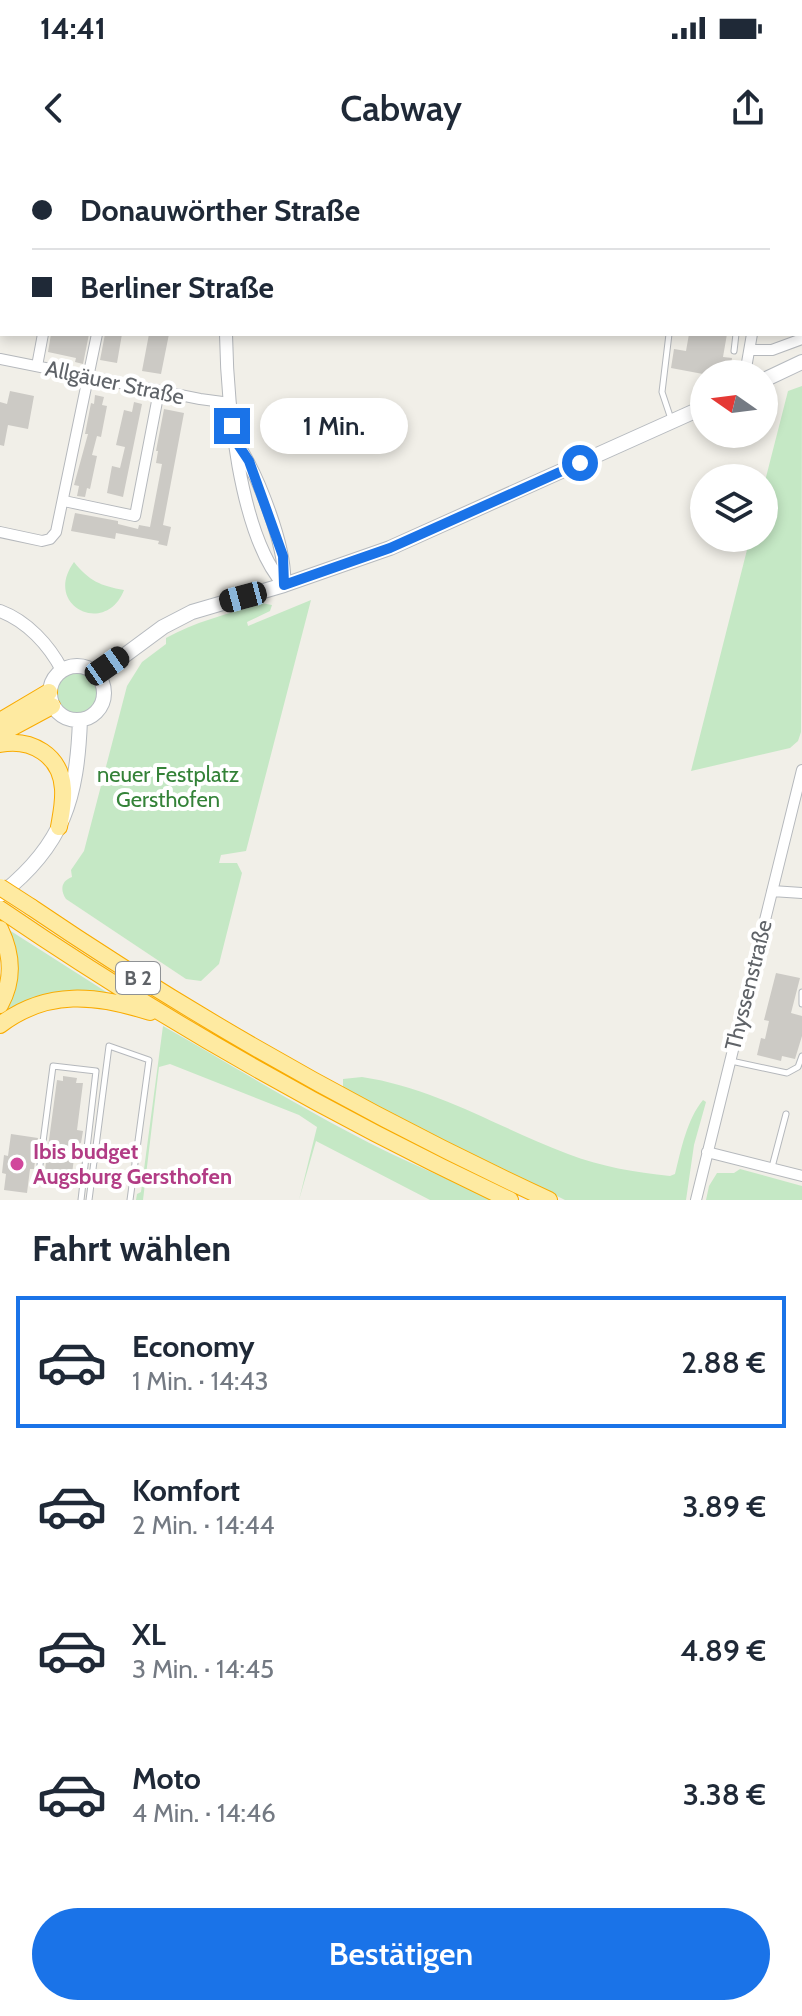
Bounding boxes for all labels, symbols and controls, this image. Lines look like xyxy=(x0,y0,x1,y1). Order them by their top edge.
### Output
text: 14:41 xyxy=(40,10,106,47)
icon: back xyxy=(32,86,76,130)
text: Cabway xyxy=(340,86,462,130)
icon: share xyxy=(726,86,770,130)
text: Donauwörther Straße xyxy=(80,192,360,229)
text: Berliner Straße xyxy=(80,269,274,306)
street label: Allgäuer Straße xyxy=(43,355,187,410)
north arrow xyxy=(690,360,778,448)
map controls xyxy=(690,360,778,552)
callout: 1 Min. xyxy=(260,398,408,454)
route end xyxy=(214,408,250,444)
text: 1 Min. xyxy=(303,410,365,442)
route start xyxy=(562,445,598,481)
button: layers xyxy=(690,464,778,552)
car xyxy=(217,579,269,615)
car xyxy=(80,642,134,690)
park label: neuer Festplatz Gersthofen xyxy=(97,761,239,813)
street label: Thyssenstraße xyxy=(719,917,778,1053)
road number: B 2 xyxy=(116,962,160,994)
place label: Ibis budget Augsburg Gersthofen xyxy=(33,1138,232,1190)
marker: Ibis budget Augsburg Gersthofen xyxy=(8,1155,26,1173)
text: Fahrt wählen xyxy=(32,1226,231,1270)
icon: car xyxy=(36,1326,108,1398)
text: Economy xyxy=(132,1328,255,1365)
text: 2.88 € xyxy=(681,1344,766,1381)
text: 1 Min. · 14:43 xyxy=(132,1365,269,1397)
icon: car xyxy=(36,1470,108,1542)
text: Komfort xyxy=(132,1472,240,1509)
text: 3.89 € xyxy=(682,1488,766,1525)
text: 2 Min. · 14:44 xyxy=(132,1509,275,1541)
icon: car xyxy=(36,1614,108,1686)
text: XL xyxy=(132,1616,166,1653)
text: 4.89 € xyxy=(680,1632,766,1669)
text: 3 Min. · 14:45 xyxy=(132,1653,274,1685)
icon: car xyxy=(36,1758,108,1830)
text: Moto xyxy=(132,1760,201,1797)
text: 3.38 € xyxy=(683,1776,766,1813)
text: 4 Min. · 14:46 xyxy=(132,1797,276,1829)
button: Bestätigen xyxy=(32,1908,770,2000)

